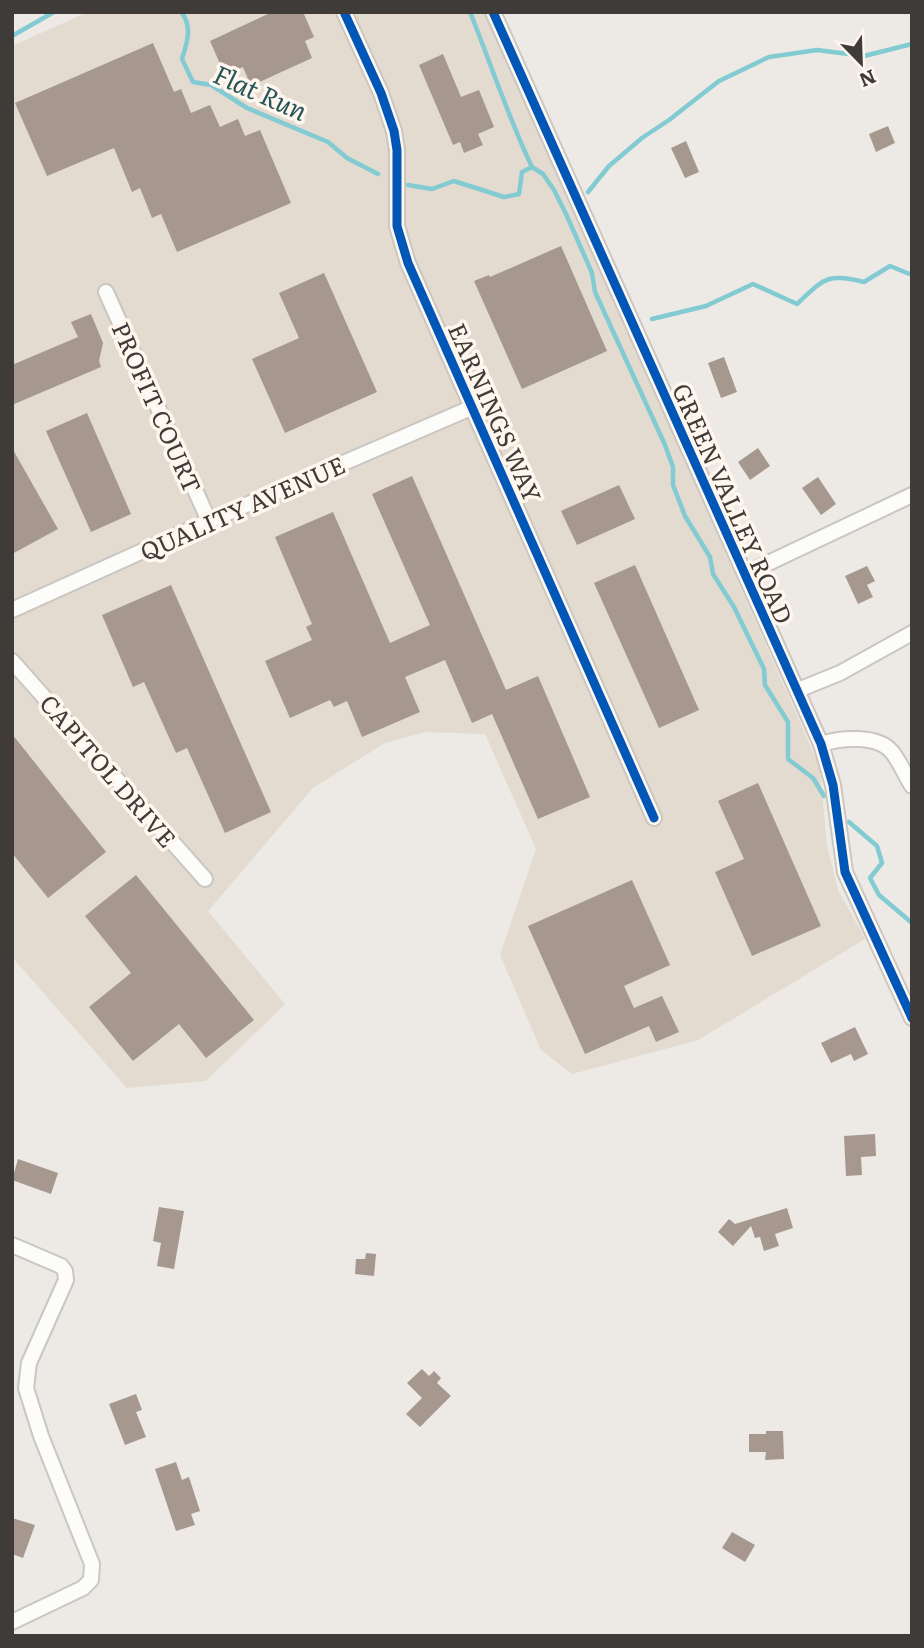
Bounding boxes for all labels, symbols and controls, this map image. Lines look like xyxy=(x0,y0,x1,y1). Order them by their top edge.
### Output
north arrow xyxy=(826,28,896,98)
water label: Flat Run xyxy=(208,53,315,129)
text: N xyxy=(855,64,881,96)
street label: PROFIT COURT xyxy=(105,316,211,498)
street label: EARNINGS WAY xyxy=(441,317,551,507)
street label: GREEN VALLEY ROAD xyxy=(665,377,803,629)
street label: QUALITY AVENUE xyxy=(134,446,350,568)
street label: CAPITOL DRIVE xyxy=(33,686,185,854)

